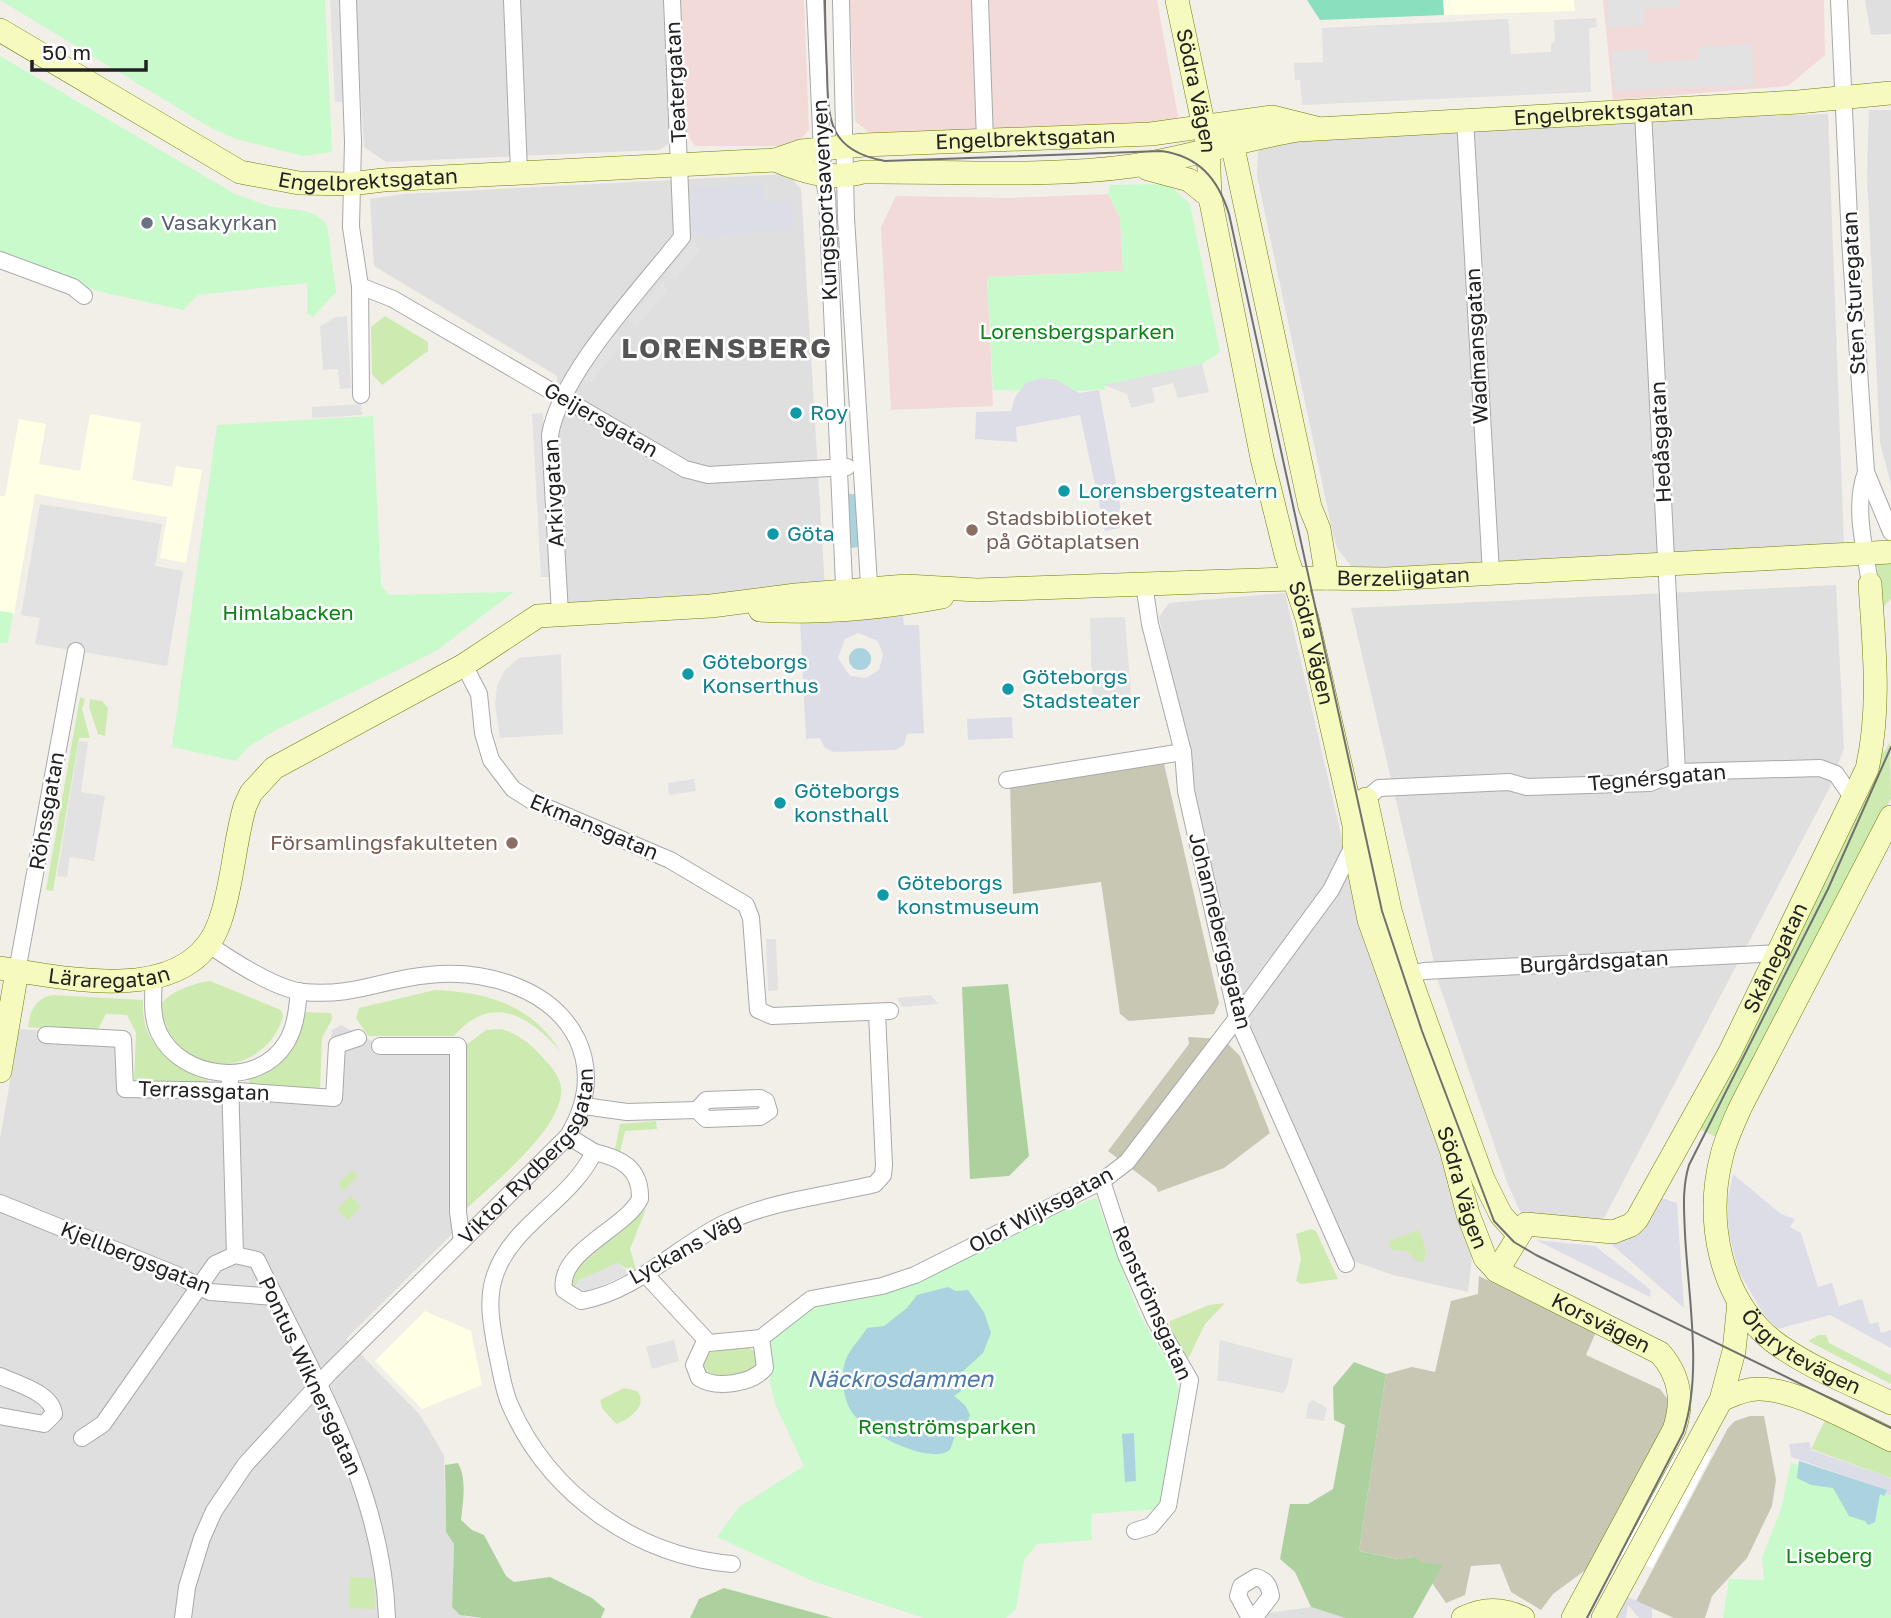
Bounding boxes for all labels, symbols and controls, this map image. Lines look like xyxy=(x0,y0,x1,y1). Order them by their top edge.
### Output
street label: Teatergatan xyxy=(659,21,691,143)
street label: Södra Vägen xyxy=(1171,26,1222,154)
scale bar xyxy=(32,28,145,72)
text: 50 m xyxy=(42,39,91,65)
street label: Engelbrektsgatan xyxy=(1513,94,1694,130)
street label: Kungsportsavenyen xyxy=(806,99,842,301)
street label: Engelbrektsgatan xyxy=(935,121,1116,154)
street label: Engelbrektsgatan xyxy=(276,162,459,196)
place label: Vasakyrkan xyxy=(161,209,277,235)
street label: Sten Sturegatan xyxy=(1836,211,1870,376)
marker: Vasakyrkan xyxy=(139,215,155,231)
street label: Wadmansgatan xyxy=(1459,267,1493,425)
park label: Lorensbergsparken xyxy=(979,318,1175,344)
district label: LORENSBERG xyxy=(621,331,833,364)
street label: Geijersgatan xyxy=(540,376,663,462)
street label: Hedåsgatan xyxy=(1644,381,1676,504)
place label: Roy xyxy=(810,399,848,425)
marker: Roy xyxy=(788,405,804,421)
street label: Arkivgatan xyxy=(537,438,569,548)
place label: Lorensbergsteatern xyxy=(1078,477,1278,503)
marker: Lorensbergsteatern xyxy=(1056,483,1072,499)
place label: Stadsbiblioteket på Götaplatsen xyxy=(986,504,1152,554)
place label: Göta xyxy=(787,520,835,546)
marker: Stadsbiblioteket på Götaplatsen xyxy=(964,522,980,538)
marker: Göta xyxy=(765,526,781,542)
street label: Berzeliigatan xyxy=(1336,561,1471,591)
street label: Södra Vägen xyxy=(1284,577,1340,707)
park label: Himlabacken xyxy=(222,599,354,625)
place label: Göteborgs Konserthus xyxy=(702,648,819,698)
place label: Göteborgs Stadsteater xyxy=(1022,663,1140,713)
marker: Göteborgs Konserthus xyxy=(680,666,696,682)
marker: Göteborgs Stadsteater xyxy=(1000,681,1016,697)
street label: Röhssgatan xyxy=(23,750,69,872)
street label: Tegnérsgatan xyxy=(1587,758,1727,796)
place label: Göteborgs konsthall xyxy=(794,777,900,827)
street label: Ekmansgatan xyxy=(526,787,662,865)
marker: Göteborgs konsthall xyxy=(772,795,788,811)
place label: Församlingsfakulteten xyxy=(270,829,498,855)
street label: Johannebergsgatan xyxy=(1184,830,1258,1032)
marker: Församlingsfakulteten xyxy=(504,835,520,851)
place label: Göteborgs konstmuseum xyxy=(897,869,1039,919)
marker: Göteborgs konstmuseum xyxy=(875,887,891,903)
street label: Skånegatan xyxy=(1737,898,1812,1017)
street label: Burgårdsgatan xyxy=(1519,944,1669,978)
street label: Läraregatan xyxy=(47,959,173,993)
street label: Viktor Rydbergsgatan xyxy=(453,1068,598,1249)
street label: Terrassgatan xyxy=(138,1075,270,1105)
street label: Södra Vägen xyxy=(1432,1122,1494,1252)
street label: Olof Wijksgatan xyxy=(964,1160,1117,1258)
street label: Lyckans Väg xyxy=(624,1207,745,1289)
street label: Kjellbergsgatan xyxy=(57,1215,216,1299)
street label: Renströmsgatan xyxy=(1107,1221,1199,1384)
street label: Pontus Wiknersgatan xyxy=(253,1272,368,1479)
street label: Korsvägen xyxy=(1548,1287,1655,1358)
street label: Örgrytevägen xyxy=(1736,1303,1865,1399)
water label: Näckrosdammen xyxy=(807,1364,994,1392)
park label: Renströmsparken xyxy=(858,1413,1036,1439)
park label: Liseberg xyxy=(1786,1542,1872,1568)

